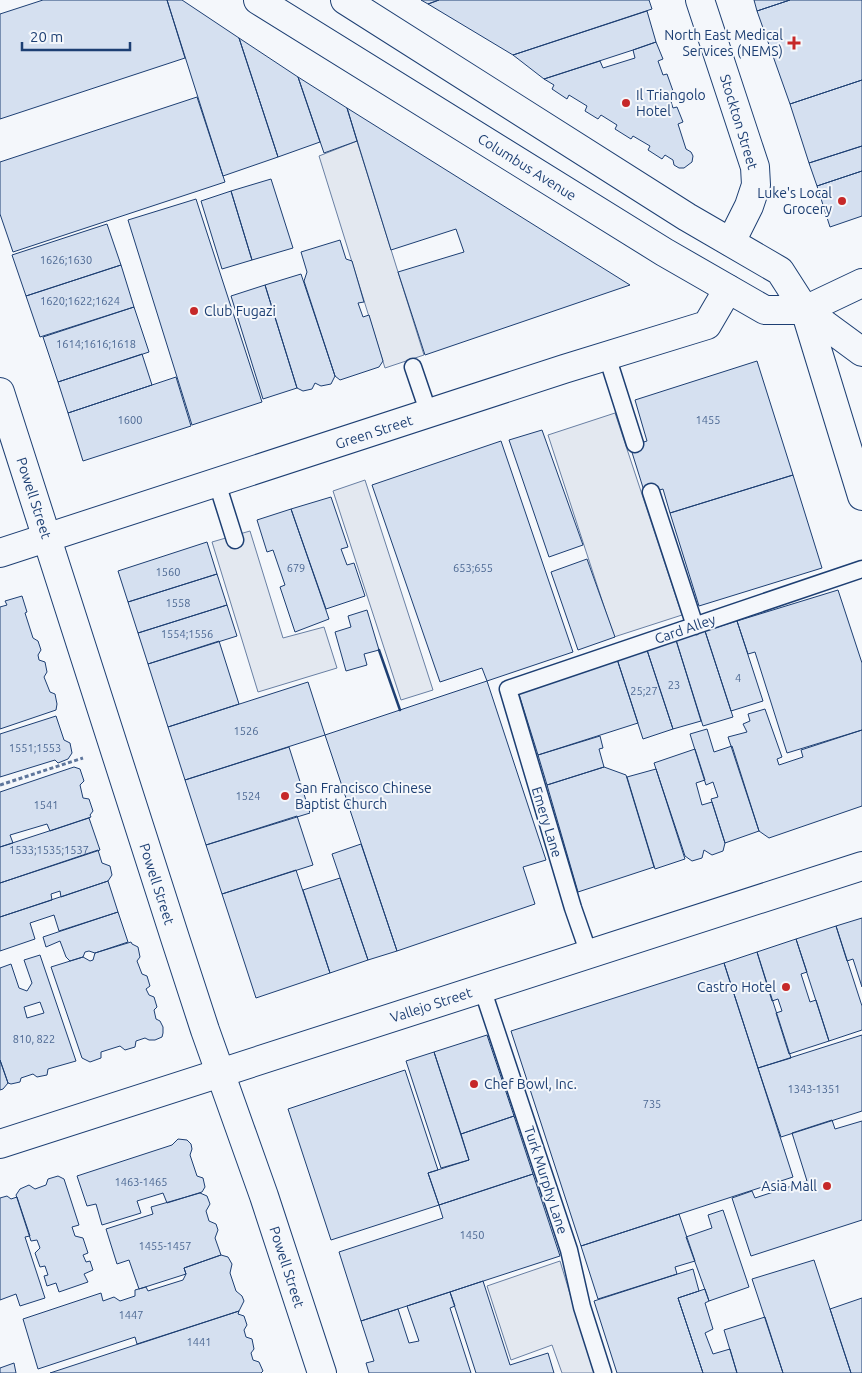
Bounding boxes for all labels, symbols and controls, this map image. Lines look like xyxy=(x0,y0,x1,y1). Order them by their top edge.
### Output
scale bar xyxy=(22,20,130,52)
place label: North East Medical Services (NEMS) xyxy=(664,27,783,59)
text: 20 m xyxy=(30,28,63,45)
marker: North East Medical Services (NEMS) xyxy=(787,36,801,50)
street label: Stockton Street xyxy=(717,73,761,172)
place label: Il Triangolo Hotel xyxy=(636,87,706,119)
marker: Il Triangolo Hotel xyxy=(620,97,632,109)
street label: Columbus Avenue xyxy=(475,130,579,204)
place label: Luke's Local Grocery xyxy=(757,185,832,217)
marker: Luke's Local Grocery xyxy=(836,195,848,207)
house number: 1626;1630 xyxy=(40,254,92,266)
house number: 1620;1622;1624 xyxy=(40,295,120,307)
place label: Club Fugazi xyxy=(204,303,276,319)
marker: Club Fugazi xyxy=(188,305,200,317)
house number: 1614;1616;1618 xyxy=(56,338,136,350)
street label: Green Street xyxy=(333,412,415,452)
house number: 1600 xyxy=(118,414,142,426)
house number: 1455 xyxy=(696,414,720,426)
street label: Powell Street xyxy=(13,455,55,541)
house number: 679 xyxy=(287,562,305,574)
house number: 653;655 xyxy=(453,562,493,574)
house number: 1560 xyxy=(156,566,180,578)
house number: 1558 xyxy=(166,597,190,609)
street label: Card Alley xyxy=(652,611,718,647)
house number: 1554;1556 xyxy=(161,628,213,640)
house number: 4 xyxy=(735,672,741,684)
house number: 23 xyxy=(668,679,680,691)
house number: 25;27 xyxy=(630,685,658,697)
house number: 1526 xyxy=(234,725,258,737)
house number: 1551;1553 xyxy=(9,742,61,754)
place label: San Francisco Chinese Baptist Church xyxy=(295,780,432,812)
street label: Emery Lane xyxy=(529,785,565,859)
house number: 1524 xyxy=(236,790,260,802)
marker: San Francisco Chinese Baptist Church xyxy=(279,790,291,802)
house number: 1541 xyxy=(34,799,58,811)
street label: Powell Street xyxy=(136,841,178,927)
house number: 1533;1535;1537 xyxy=(9,844,89,856)
place label: Castro Hotel xyxy=(697,979,776,995)
marker: Castro Hotel xyxy=(780,981,792,993)
street label: Vallejo Street xyxy=(388,984,474,1026)
house number: 810, 822 xyxy=(13,1033,55,1045)
place label: Chef Bowl, Inc. xyxy=(484,1076,577,1092)
marker: Chef Bowl, Inc. xyxy=(468,1078,480,1090)
house number: 1343-1351 xyxy=(788,1083,840,1095)
house number: 735 xyxy=(643,1098,661,1110)
street label: Turk Murphy Lane xyxy=(521,1124,571,1236)
house number: 1463-1465 xyxy=(115,1176,167,1188)
place label: Asia Mall xyxy=(761,1178,817,1194)
marker: Asia Mall xyxy=(821,1180,833,1192)
street label: Powell Street xyxy=(266,1224,308,1310)
house number: 1450 xyxy=(460,1229,484,1241)
house number: 1455-1457 xyxy=(139,1240,191,1252)
house number: 1447 xyxy=(119,1309,143,1321)
house number: 1441 xyxy=(187,1336,211,1348)

